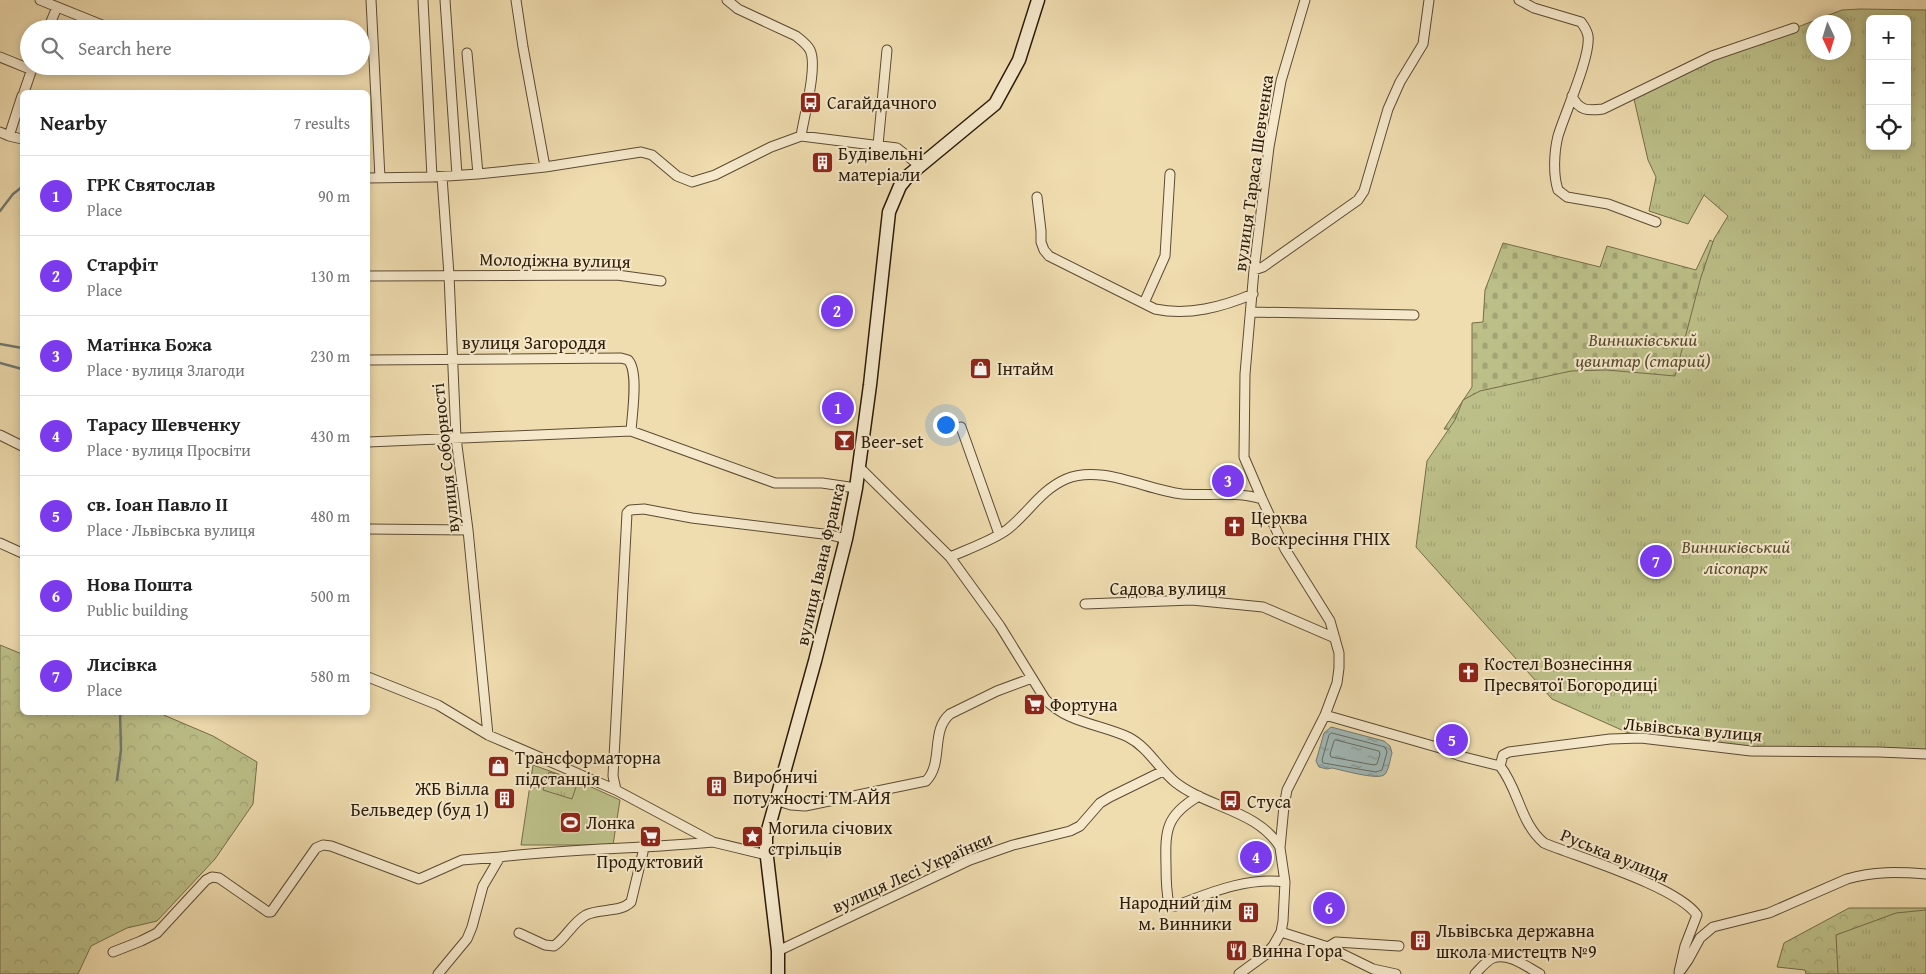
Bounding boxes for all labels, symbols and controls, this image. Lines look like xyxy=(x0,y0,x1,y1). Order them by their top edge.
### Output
north arrow xyxy=(1806,15,1851,60)
map controls xyxy=(1866,15,1911,150)
button: + xyxy=(1866,15,1911,60)
search box xyxy=(20,20,370,75)
icon: search xyxy=(38,34,66,62)
text: Search here xyxy=(78,34,172,62)
button: − xyxy=(1866,60,1911,105)
street label: вулиця Тараса Шевченка xyxy=(1226,73,1280,273)
place label: Сагайдачного xyxy=(827,89,937,116)
bus stop icon: Сагайдачного xyxy=(799,90,823,114)
button: locate xyxy=(1866,105,1911,150)
text: Nearby xyxy=(40,107,107,138)
text: 7 results xyxy=(293,111,350,135)
place label: Будівельні матеріали xyxy=(838,140,923,188)
building icon: Будівельні матеріали xyxy=(810,151,834,175)
text: ГРК Святослав xyxy=(87,170,215,198)
text: 1 xyxy=(52,184,60,208)
text: 90 m xyxy=(318,184,350,208)
text: Place xyxy=(87,198,122,222)
street label: Молодіжна вулиця xyxy=(479,245,631,275)
text: Старфіт xyxy=(87,250,158,278)
text: 2 xyxy=(52,264,60,288)
text: 130 m xyxy=(310,264,350,288)
text: Place xyxy=(87,278,122,302)
pin: 2 xyxy=(821,292,853,330)
park label: Винниківський цвинтар (старий) xyxy=(1575,326,1711,374)
street label: вулиця Загороддя xyxy=(462,329,606,356)
text: Матінка Божа xyxy=(87,330,212,358)
text: 3 xyxy=(52,344,60,368)
text: 230 m xyxy=(310,344,350,368)
place label: Інтайм xyxy=(997,355,1054,382)
shop icon: Інтайм xyxy=(969,356,993,380)
text: Place · вулиця Злагоди xyxy=(87,358,245,382)
street label: вулиця Соборності xyxy=(424,382,466,534)
pin: 1 xyxy=(822,389,854,427)
text: Тарасу Шевченку xyxy=(87,410,240,438)
your location xyxy=(933,412,959,438)
text: 4 xyxy=(52,424,60,448)
text: 430 m xyxy=(310,424,350,448)
place label: Beer-set xyxy=(861,428,924,455)
bar icon: Beer-set xyxy=(833,429,857,453)
text: Place · вулиця Просвіти xyxy=(87,438,251,462)
pin: 3 xyxy=(1212,462,1244,500)
street label: вулиця Івана Франка xyxy=(788,480,852,648)
text: св. Іоан Павло ІІ xyxy=(87,490,228,518)
text: 5 xyxy=(52,504,60,528)
text: 480 m xyxy=(310,504,350,528)
place label: Церква Воскресіння ГНІХ xyxy=(1251,504,1390,552)
church icon: Церква Воскресіння ГНІХ xyxy=(1223,515,1247,539)
text: Place · Львівська вулиця xyxy=(87,518,255,542)
park label: Винниківський лісопарк xyxy=(1680,533,1791,581)
pin: 7 xyxy=(1640,542,1672,580)
text: Нова Пошта xyxy=(87,570,192,598)
street label: Садова вулиця xyxy=(1110,575,1226,602)
text: 6 xyxy=(52,584,60,608)
text: 500 m xyxy=(310,584,350,608)
text: Public building xyxy=(87,598,188,622)
text: Лисівка xyxy=(87,650,157,678)
place label: Костел Вознесіння Пресвятої Богородиці xyxy=(1484,650,1658,698)
church icon: Костел Вознесіння Пресвятої Богородиці xyxy=(1456,661,1480,685)
text: 7 xyxy=(52,664,60,688)
text: 580 m xyxy=(310,664,350,688)
text: Place xyxy=(87,678,122,702)
place label: Фортуна xyxy=(1050,691,1118,718)
supermarket icon: Фортуна xyxy=(1022,692,1046,716)
street label: Львівська вулиця xyxy=(1623,709,1763,749)
pin: 5 xyxy=(1436,721,1468,759)
place label: Трансформаторна підстанція xyxy=(515,744,661,792)
shop icon: Трансформаторна підстанція xyxy=(487,755,511,779)
place label: Виробничі потужності ТМ АЙЯ xyxy=(733,763,891,811)
building icon: Виробничі потужності ТМ АЙЯ xyxy=(705,774,729,798)
place label: ЖБ Вілла Бельведер (буд 1) xyxy=(350,775,489,823)
building icon: ЖБ Вілла Бельведер (буд 1) xyxy=(493,786,517,810)
place label: Стуса xyxy=(1247,788,1292,815)
bus stop icon: Стуса xyxy=(1219,789,1243,813)
place label: Лонка xyxy=(586,809,635,836)
sports icon: Лонка xyxy=(558,810,582,834)
place label: Могила січових стрільців xyxy=(768,814,893,862)
street label: Руська вулиця xyxy=(1557,821,1673,889)
supermarket icon: Продуктовий xyxy=(638,824,662,848)
street label: вулиця Лесі Українки xyxy=(827,824,997,920)
place icon: Могила січових стрільців xyxy=(740,825,764,849)
pin: 4 xyxy=(1240,838,1272,876)
place label: Продуктовий xyxy=(597,848,704,875)
place label: Народний дім м. Винники xyxy=(1119,889,1232,937)
pin: 6 xyxy=(1313,889,1345,927)
building icon: Народний дім м. Винники xyxy=(1236,900,1260,924)
place label: Львівська державна школа мистецтв №9 xyxy=(1436,917,1597,965)
building icon: Львівська державна школа мистецтв №9 xyxy=(1408,928,1432,952)
place label: Винна Гора xyxy=(1252,937,1343,964)
restaurant icon: Винна Гора xyxy=(1224,938,1248,962)

